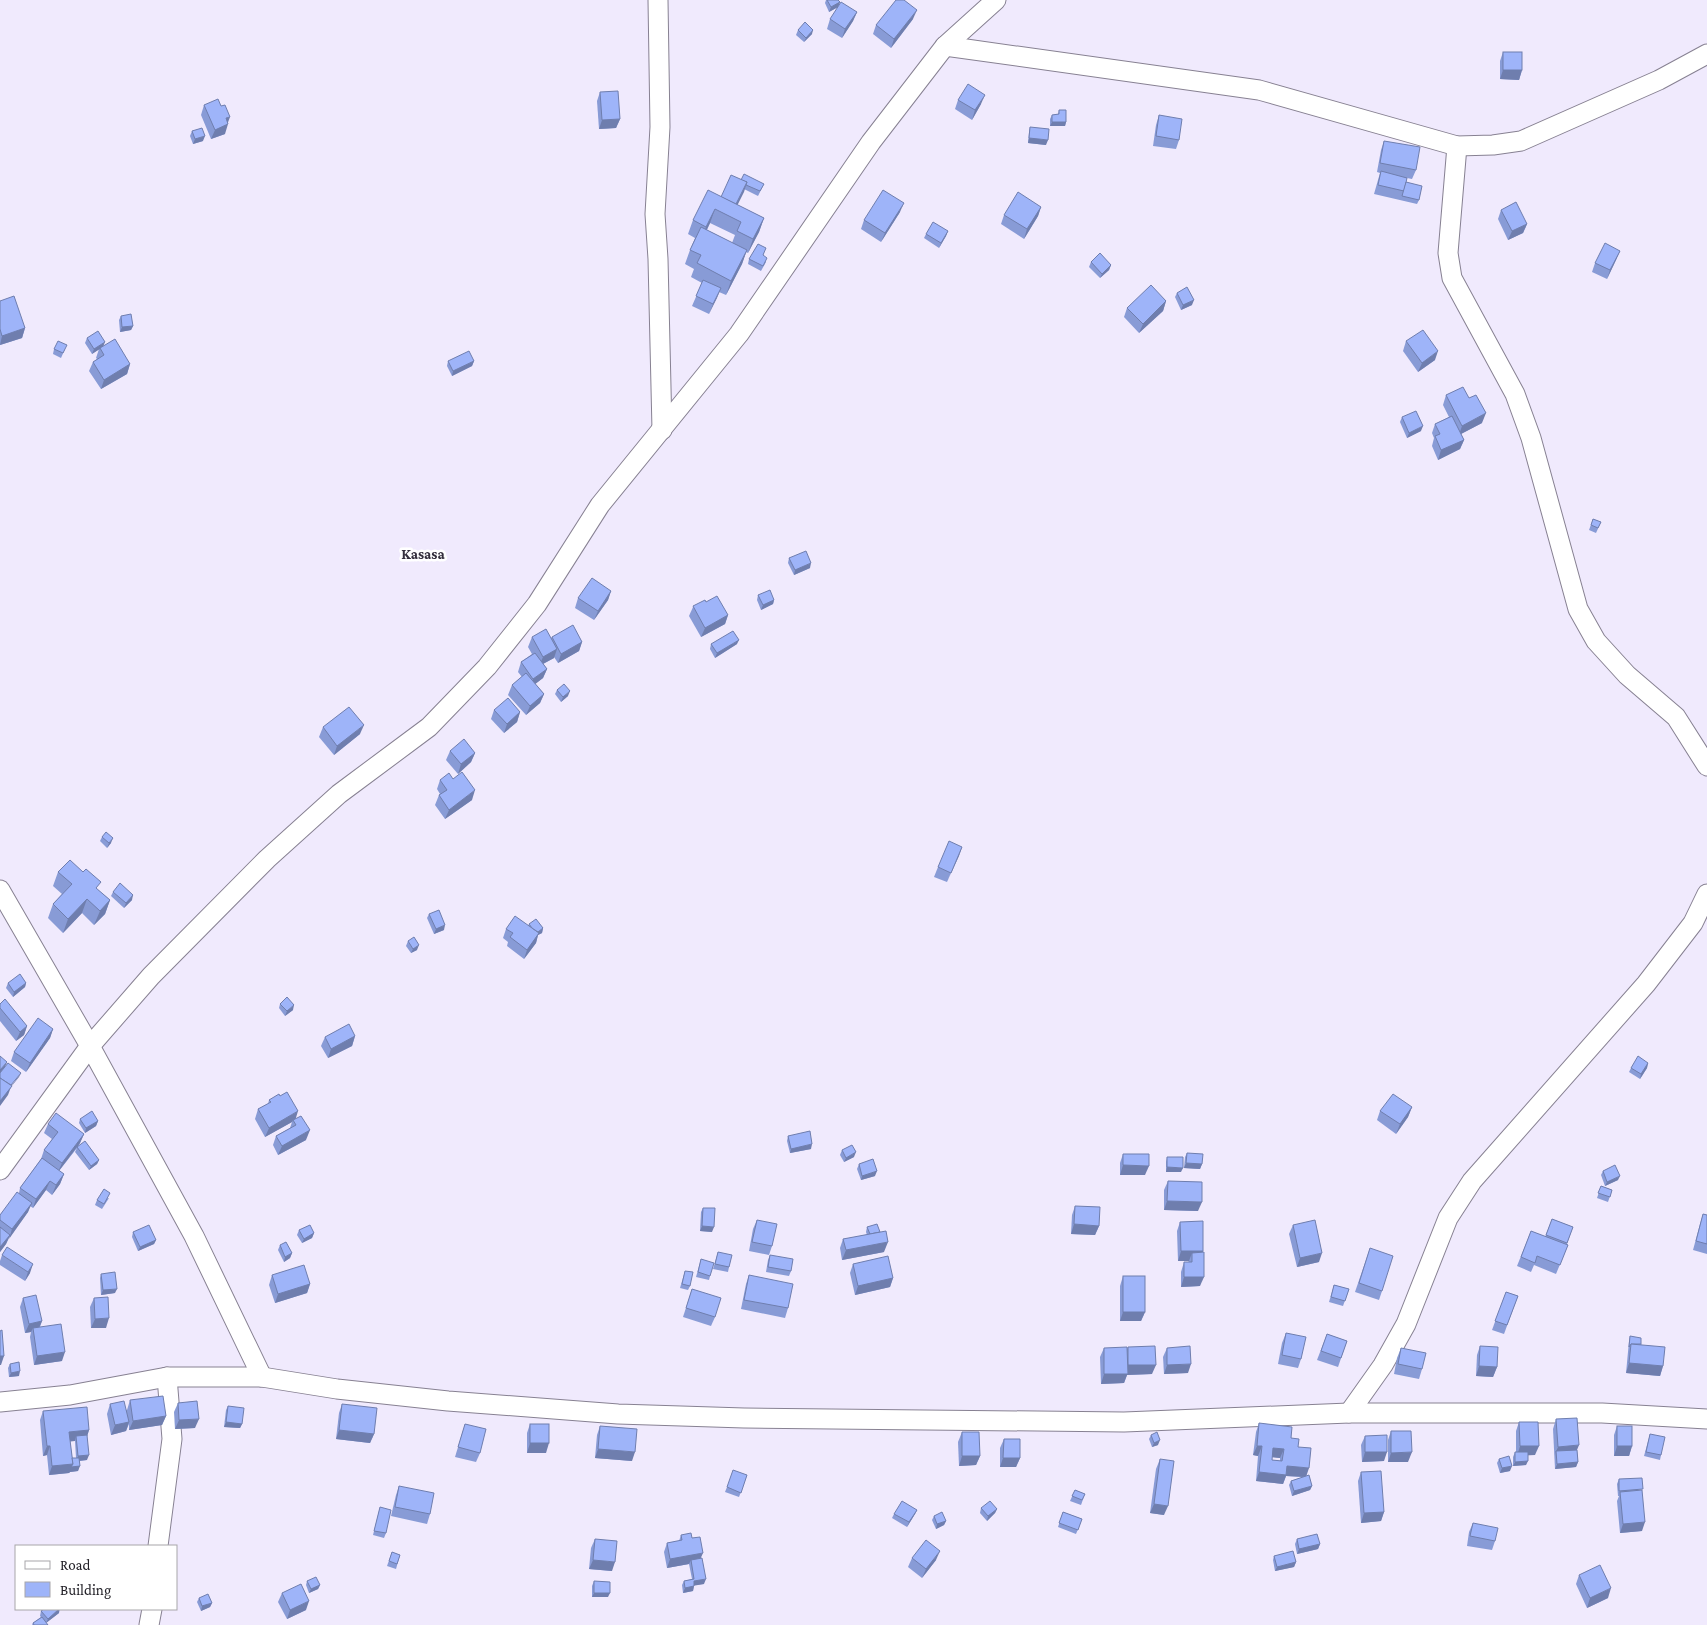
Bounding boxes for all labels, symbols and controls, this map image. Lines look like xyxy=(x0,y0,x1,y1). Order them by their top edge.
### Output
district label: Kasasa xyxy=(401,546,445,562)
legend xyxy=(15,1545,178,1610)
text: Road xyxy=(60,1557,91,1573)
text: Building xyxy=(60,1582,111,1599)

